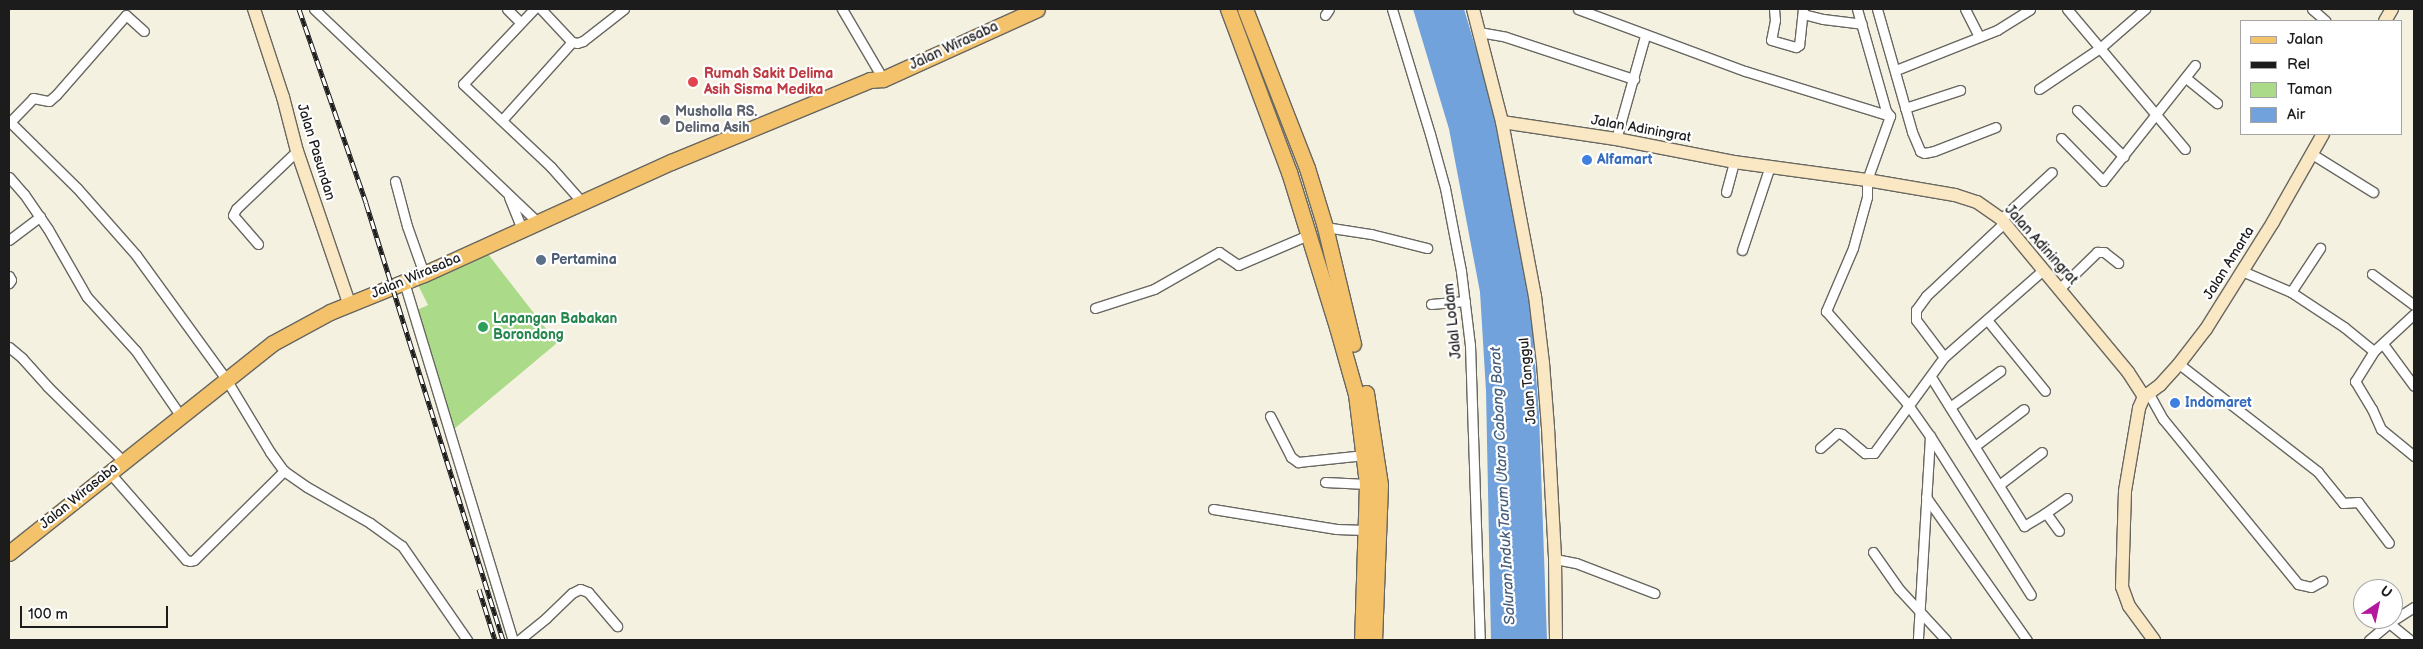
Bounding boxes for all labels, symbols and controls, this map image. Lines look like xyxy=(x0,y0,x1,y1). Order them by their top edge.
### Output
street label: Jalan Wirasaba xyxy=(907,18,1001,74)
legend xyxy=(2240,20,2403,135)
text: Jalan xyxy=(2287,30,2323,49)
text: Rel xyxy=(2287,55,2310,74)
place label: Rumah Sakit Delima Asih Sisma Medika xyxy=(704,66,833,98)
marker: Rumah Sakit Delima Asih Sisma Medika xyxy=(686,75,700,89)
text: Taman xyxy=(2287,80,2332,99)
street label: Jalan Pasundan xyxy=(293,102,339,202)
place label: Musholla RS. Delima Asih xyxy=(675,104,757,136)
text: Air xyxy=(2287,105,2305,124)
street label: Jalan Adiningrat xyxy=(1590,112,1692,146)
marker: Musholla RS. Delima Asih xyxy=(659,114,671,126)
place label: Alfamart xyxy=(1597,152,1652,168)
marker: Alfamart xyxy=(1581,154,1593,166)
street label: Jalan Adiningrat xyxy=(2001,202,2081,288)
street label: Jalan Amarta xyxy=(2200,224,2258,302)
street label: Jalan Wirasaba xyxy=(368,249,464,303)
place label: Pertamina xyxy=(551,252,617,268)
marker: Pertamina xyxy=(535,254,547,266)
street label: Jalal Lodam xyxy=(1441,282,1465,360)
place label: Lapangan Babakan Borondong xyxy=(493,311,617,344)
marker: Lapangan Babakan Borondong xyxy=(477,321,489,333)
street label: Jalan Tanggul xyxy=(1516,337,1540,425)
water label: Saluran Induk Tarum Utara Cabang Barat xyxy=(1487,346,1519,626)
place label: Indomaret xyxy=(2185,395,2252,411)
marker: Indomaret xyxy=(2169,397,2181,409)
street label: Jalan Wirasaba xyxy=(36,459,122,533)
north arrow xyxy=(2353,579,2403,629)
text: U xyxy=(2377,582,2395,602)
scale bar xyxy=(22,596,170,628)
text: 100 m xyxy=(28,605,68,624)

